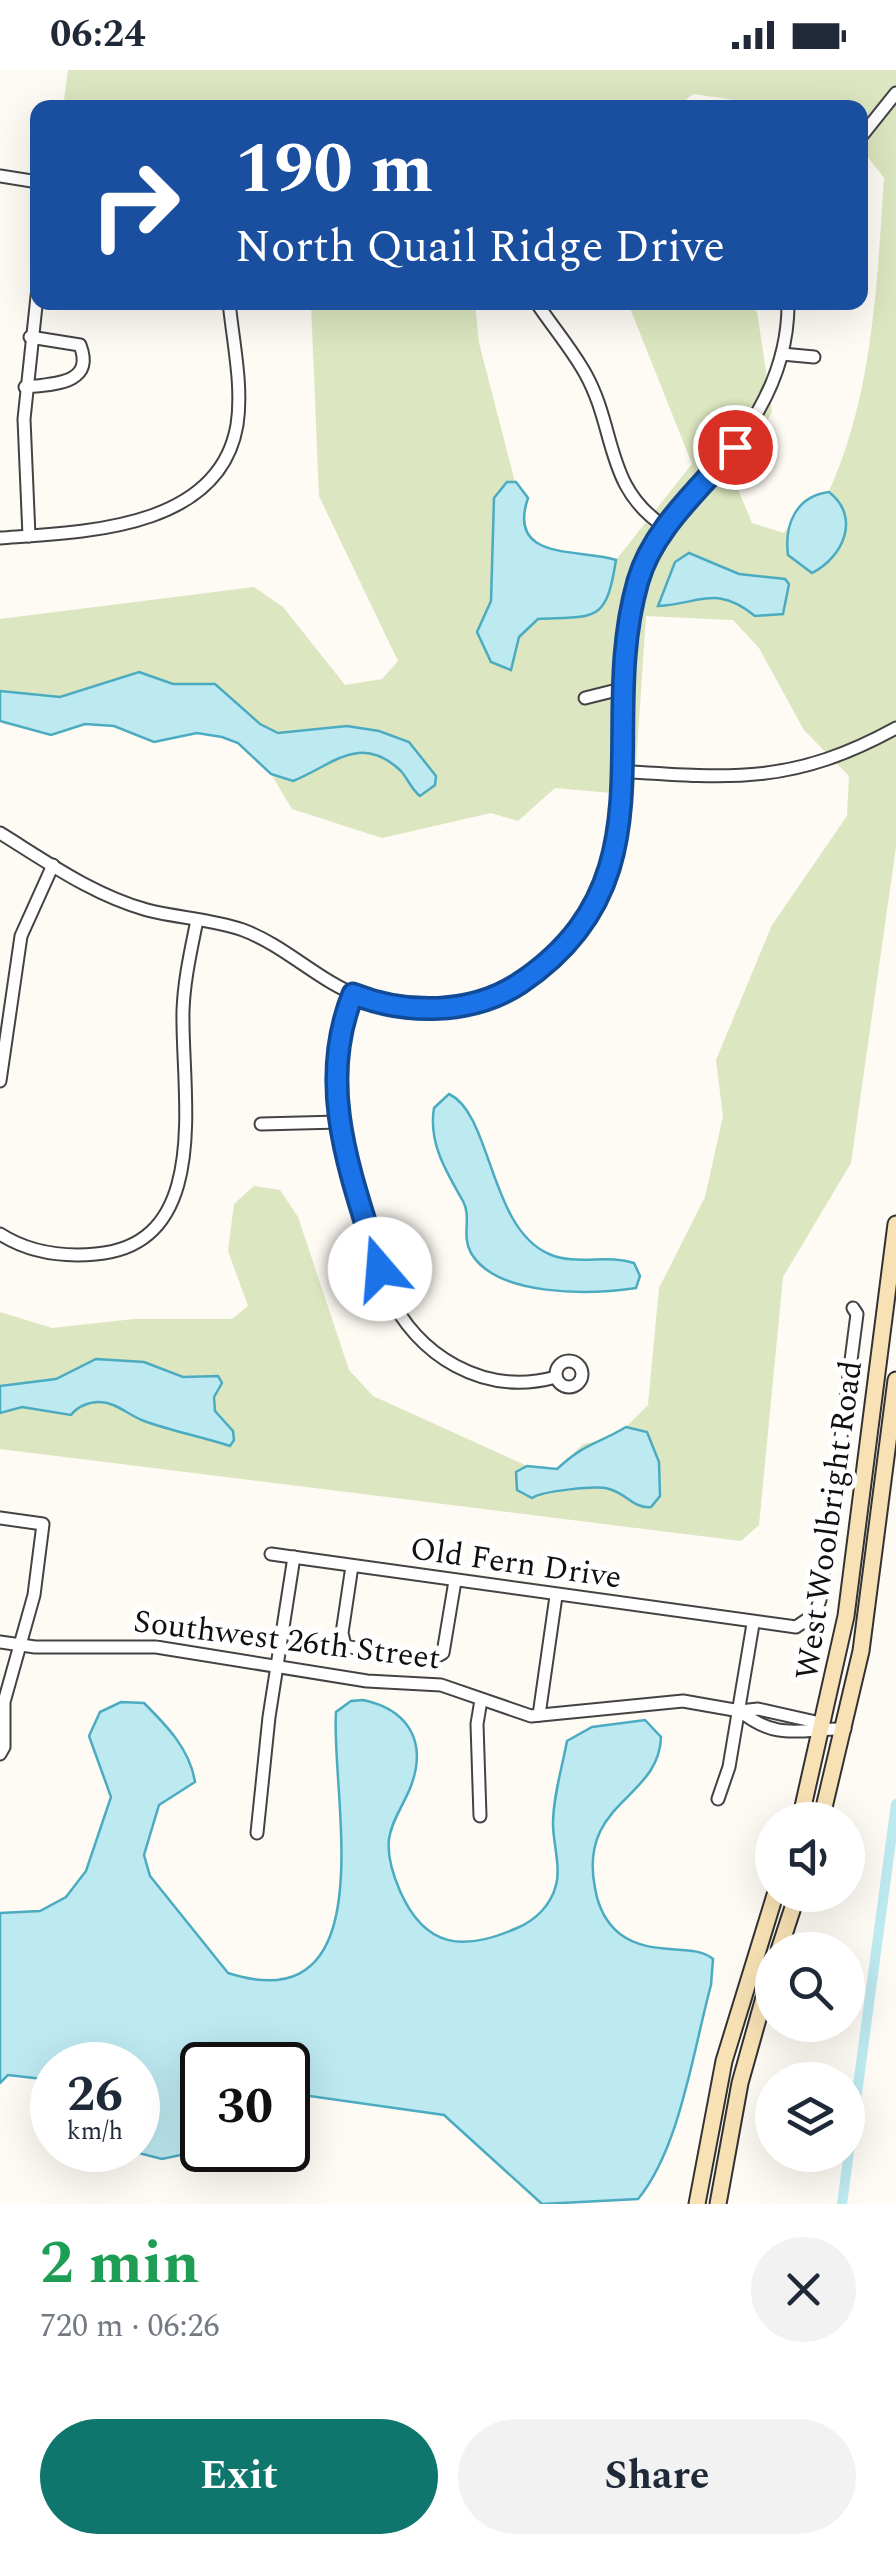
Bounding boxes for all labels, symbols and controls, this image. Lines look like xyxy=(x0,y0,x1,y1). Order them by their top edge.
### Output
text: 06:24 xyxy=(50,6,145,64)
text: 190 m xyxy=(235,117,433,223)
icon: right xyxy=(70,140,200,270)
text: North Quail Ridge Drive xyxy=(235,213,725,282)
pin xyxy=(693,405,778,490)
icon: arrive xyxy=(708,420,763,475)
position arrow xyxy=(328,1217,432,1321)
street label: West Woolbright Road xyxy=(783,1357,876,1683)
street label: Old Fern Drive xyxy=(407,1524,625,1603)
street label: Southwest 26th Street xyxy=(131,1597,443,1684)
map controls xyxy=(755,1802,865,2172)
button: sound xyxy=(755,1802,865,1912)
button: search xyxy=(755,1932,865,2042)
speed limit sign: 30 xyxy=(180,2042,310,2172)
text: 26 xyxy=(67,2057,123,2133)
button: layers xyxy=(755,2062,865,2172)
text: km/h xyxy=(67,2113,123,2151)
text: 2 min xyxy=(40,2218,200,2310)
button: close xyxy=(751,2237,856,2342)
text: 720 m · 06:26 xyxy=(40,2302,220,2351)
button: Exit xyxy=(40,2419,438,2534)
button: Share xyxy=(458,2419,856,2534)

